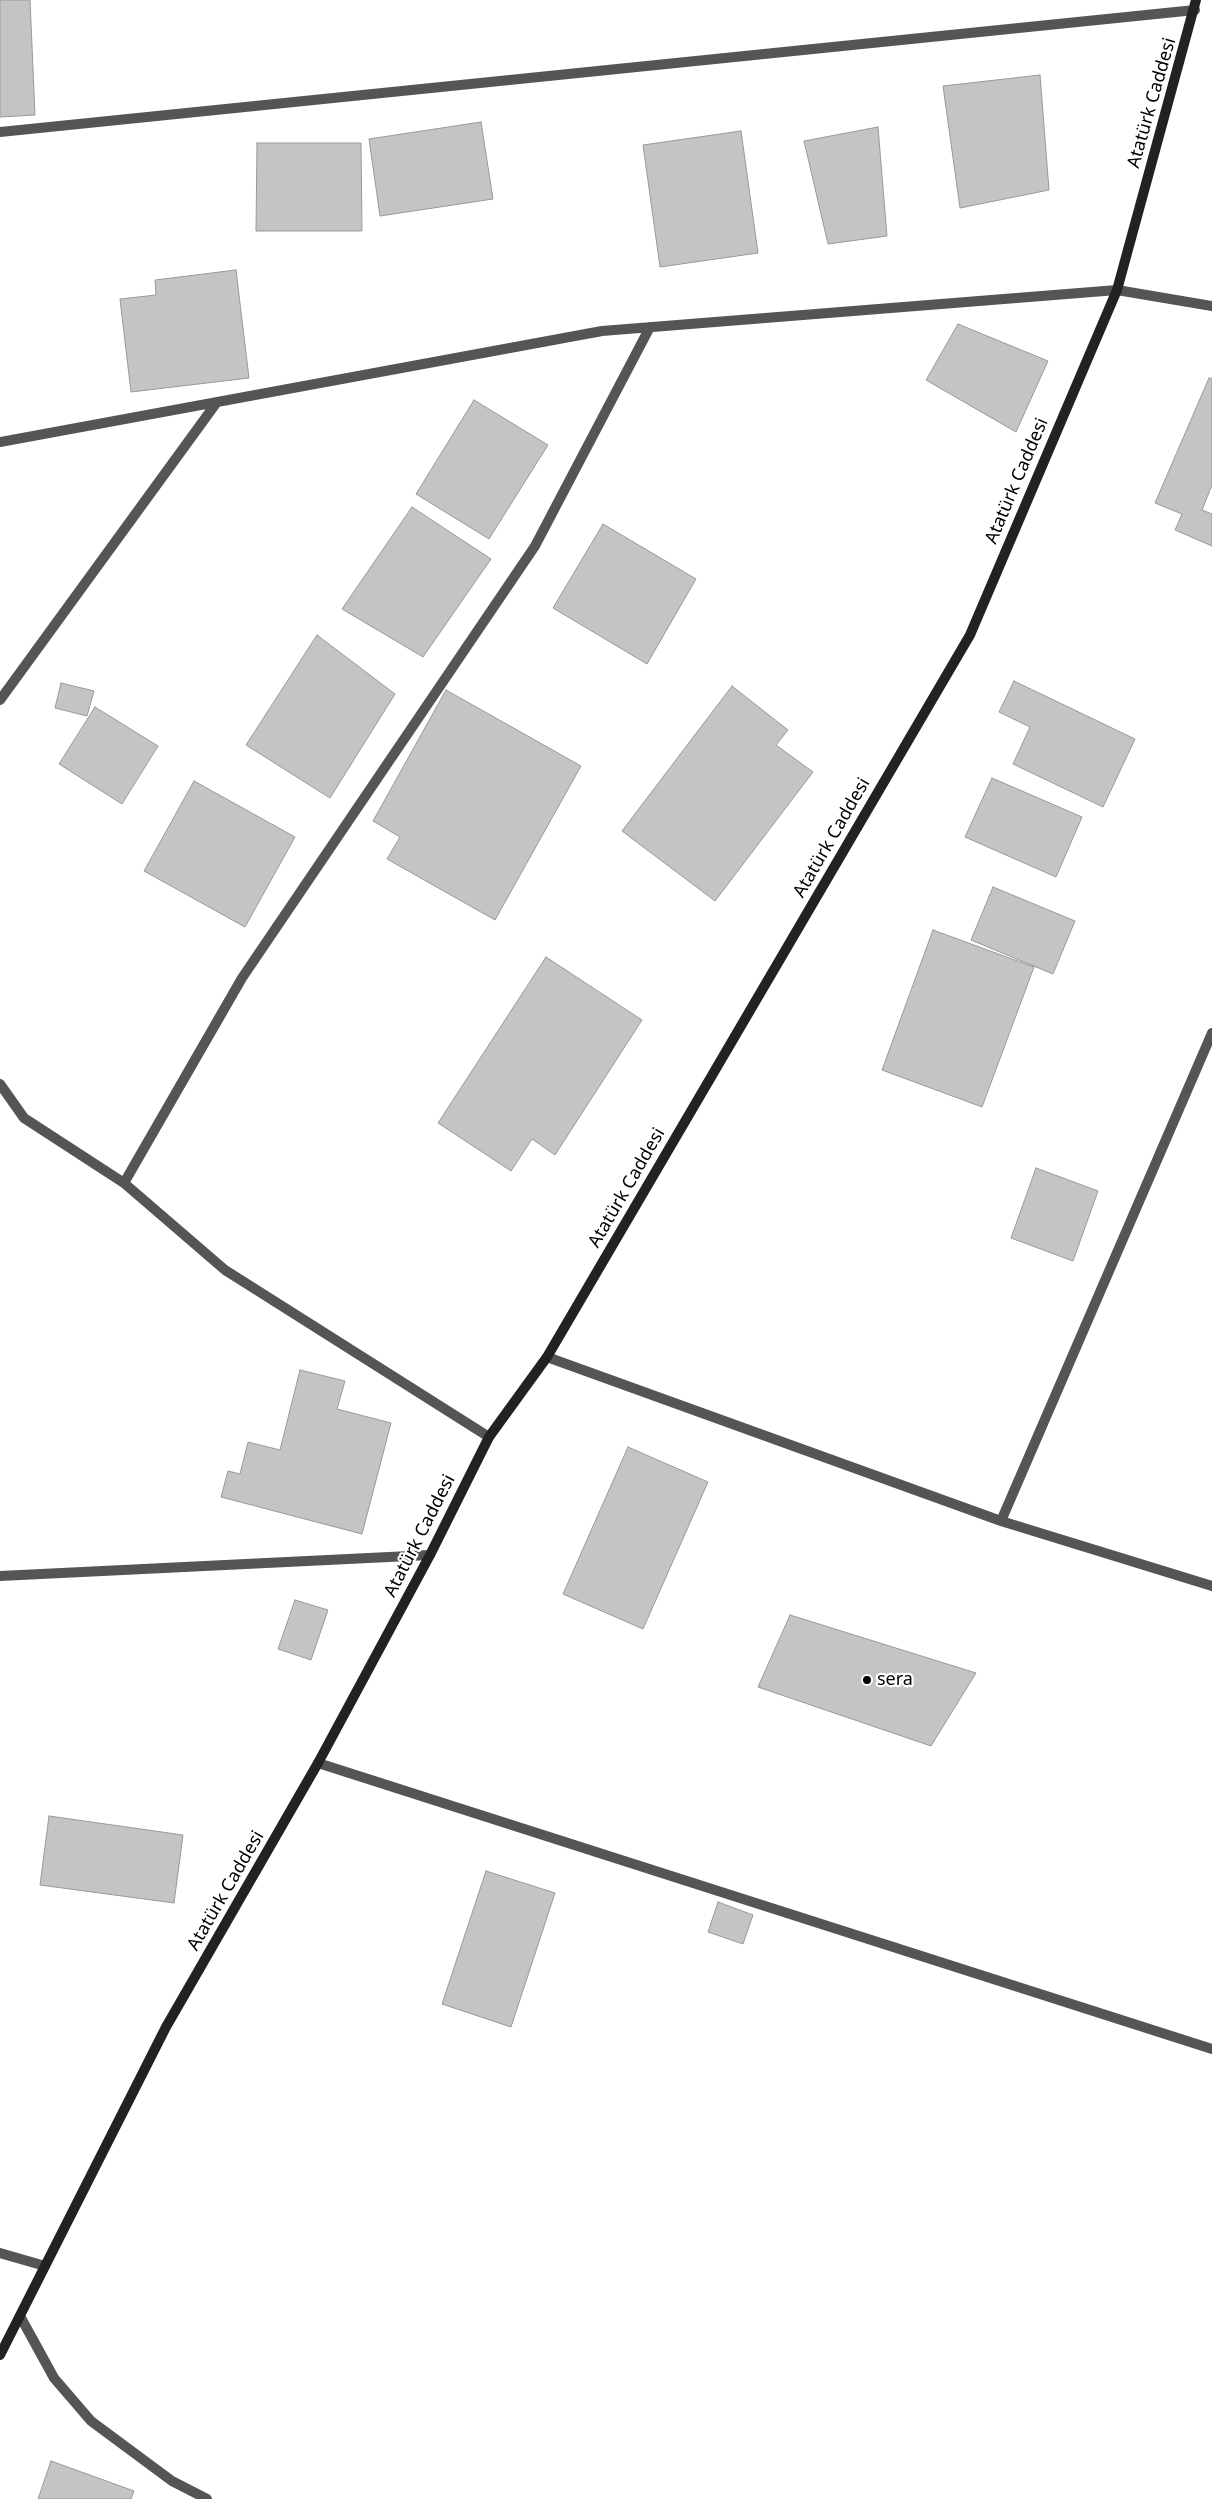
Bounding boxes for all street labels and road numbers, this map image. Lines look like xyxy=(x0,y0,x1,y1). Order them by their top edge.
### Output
street label: Atatürk Caddesi xyxy=(1123,35,1181,171)
street label: Atatürk Caddesi xyxy=(981,415,1053,547)
street label: Atatürk Caddesi xyxy=(789,774,875,902)
street label: Atatürk Caddesi xyxy=(584,1124,670,1252)
street label: Atatürk Caddesi xyxy=(380,1471,460,1601)
street label: Atatürk Caddesi xyxy=(183,1827,269,1955)

